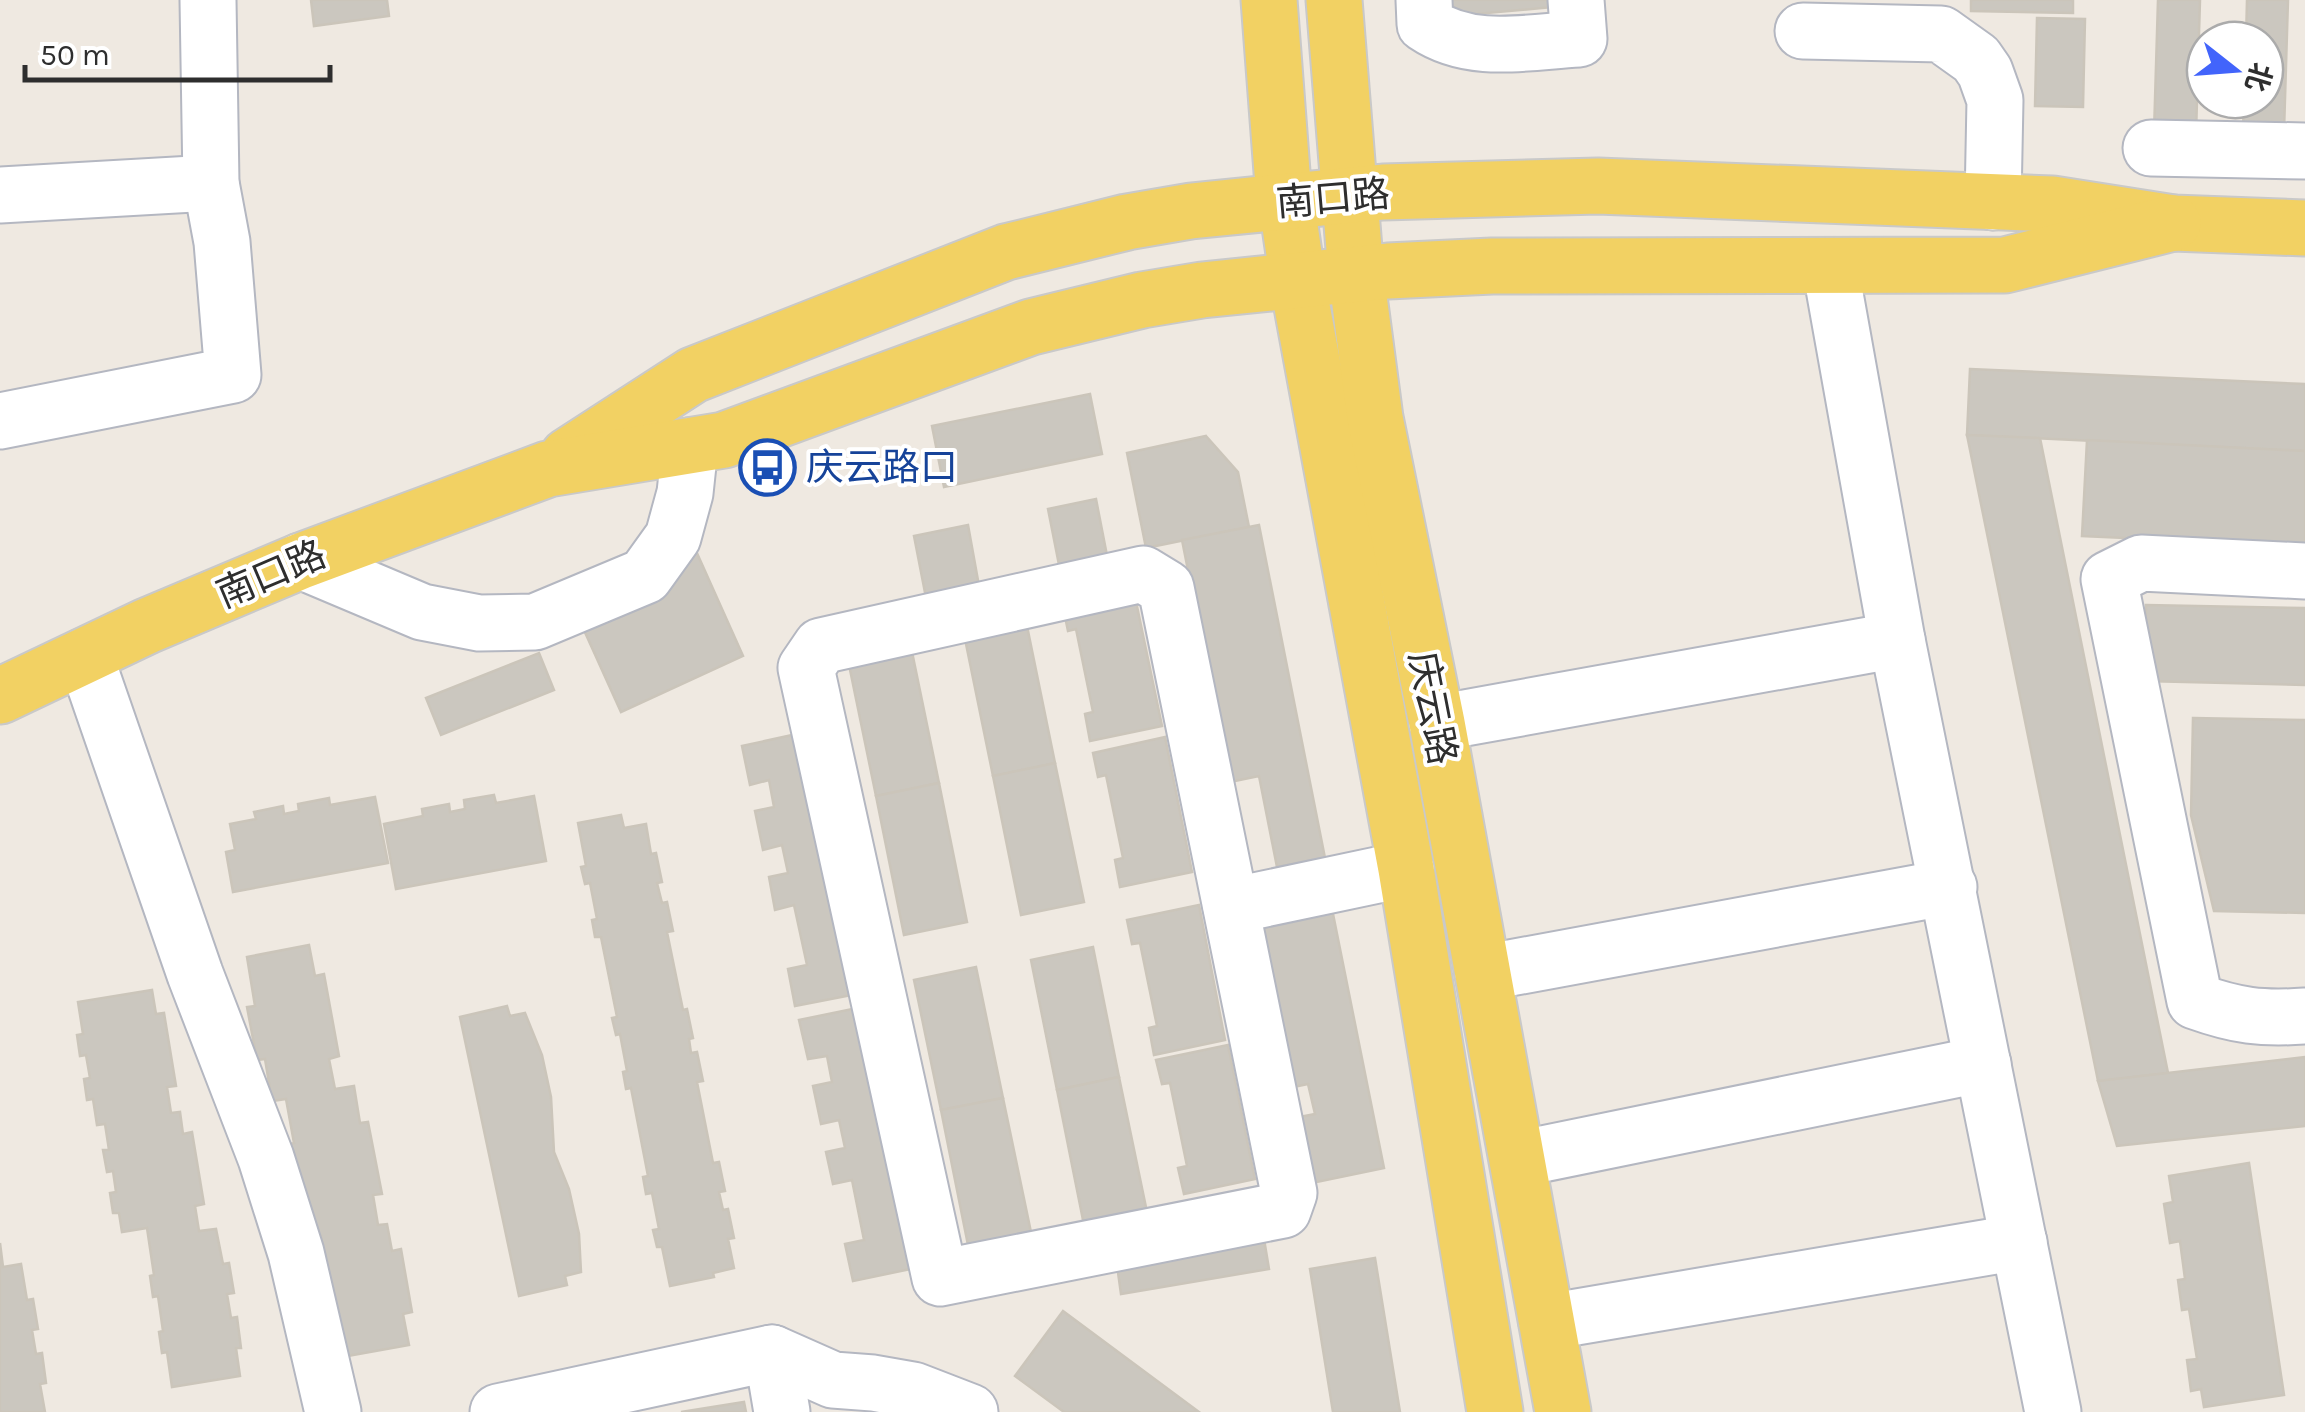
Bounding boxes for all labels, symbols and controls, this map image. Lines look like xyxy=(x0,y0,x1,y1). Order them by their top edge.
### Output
scale bar xyxy=(25,20,330,82)
north arrow xyxy=(2185,20,2285,120)
text: 50 m xyxy=(40,37,110,73)
text: 北 xyxy=(2239,59,2278,95)
street label: 南口路 xyxy=(1274,171,1392,226)
bus stop icon: 庆云路口 xyxy=(737,437,797,497)
place label: 庆云路口 xyxy=(806,445,958,490)
street label: 南口路 xyxy=(210,531,332,617)
street label: 庆云路 xyxy=(1400,648,1465,768)

